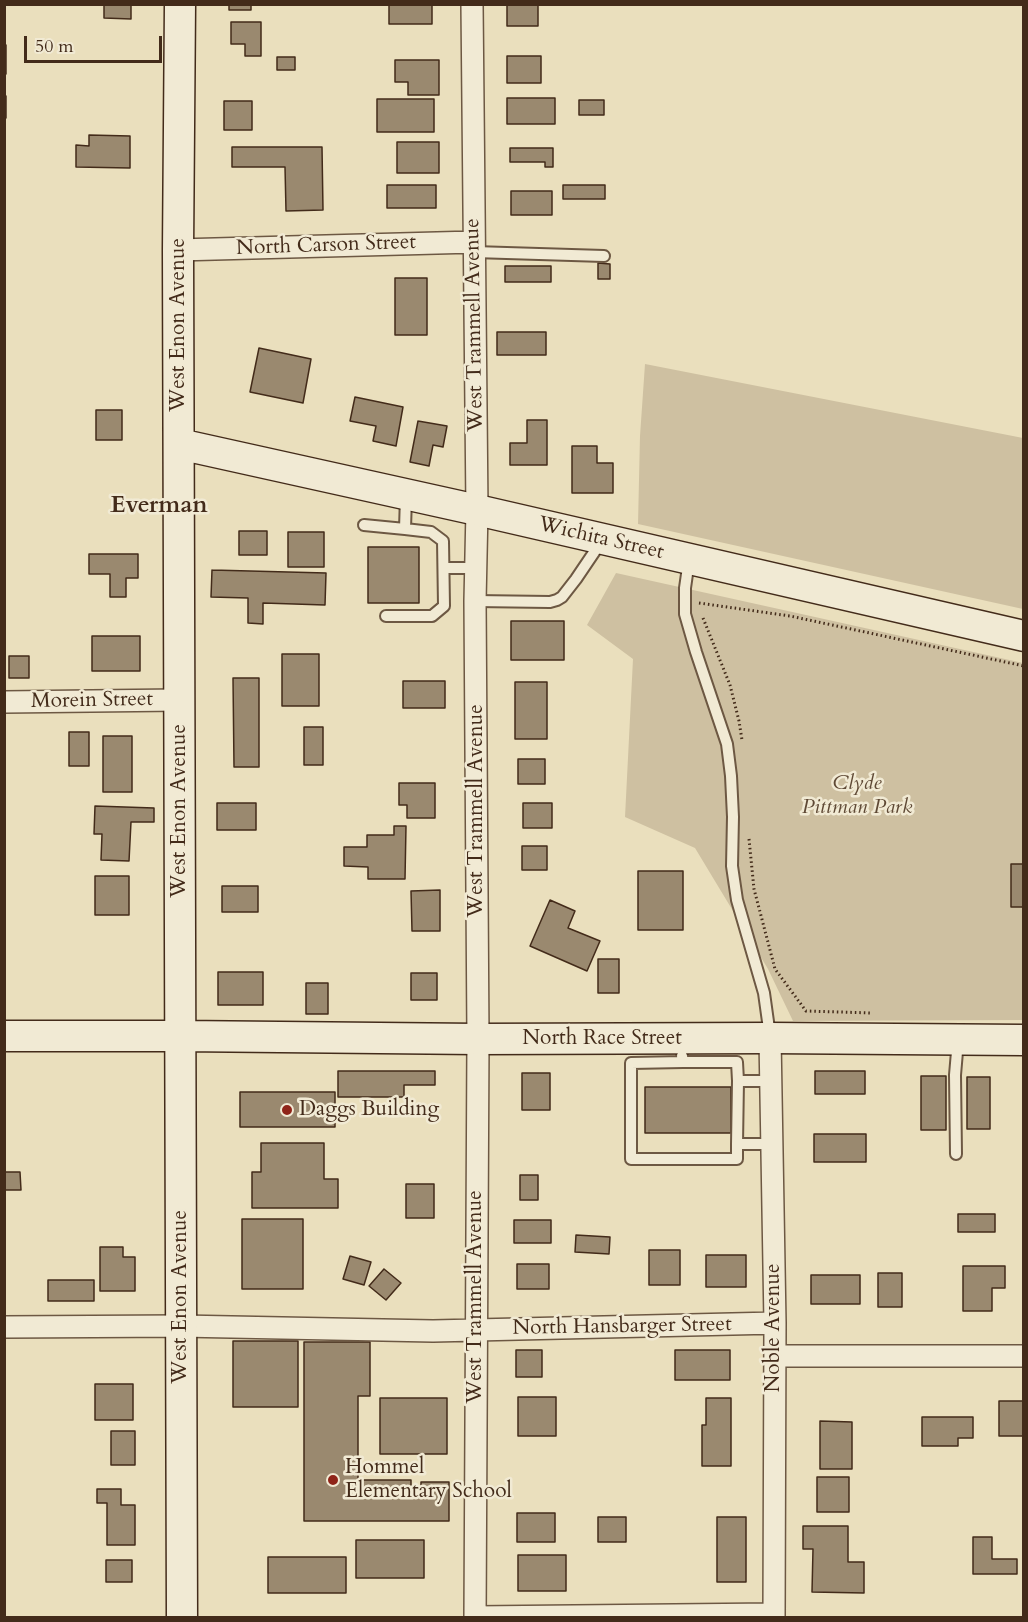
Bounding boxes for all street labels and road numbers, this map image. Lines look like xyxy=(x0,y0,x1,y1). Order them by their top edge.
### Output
street label: West Trammell Avenue xyxy=(461,218,489,432)
street label: North Carson Street xyxy=(236,230,416,262)
street label: West Enon Avenue xyxy=(166,238,192,412)
street label: Wichita Street xyxy=(536,512,666,566)
street label: Morein Street xyxy=(31,687,153,715)
street label: West Trammell Avenue xyxy=(464,704,490,918)
street label: West Enon Avenue xyxy=(167,724,193,898)
street label: North Race Street xyxy=(522,1026,682,1052)
street label: West Trammell Avenue xyxy=(463,1190,489,1404)
street label: West Enon Avenue xyxy=(168,1210,194,1384)
street label: Noble Avenue xyxy=(761,1263,787,1393)
street label: North Hansbarger Street xyxy=(512,1312,732,1342)

